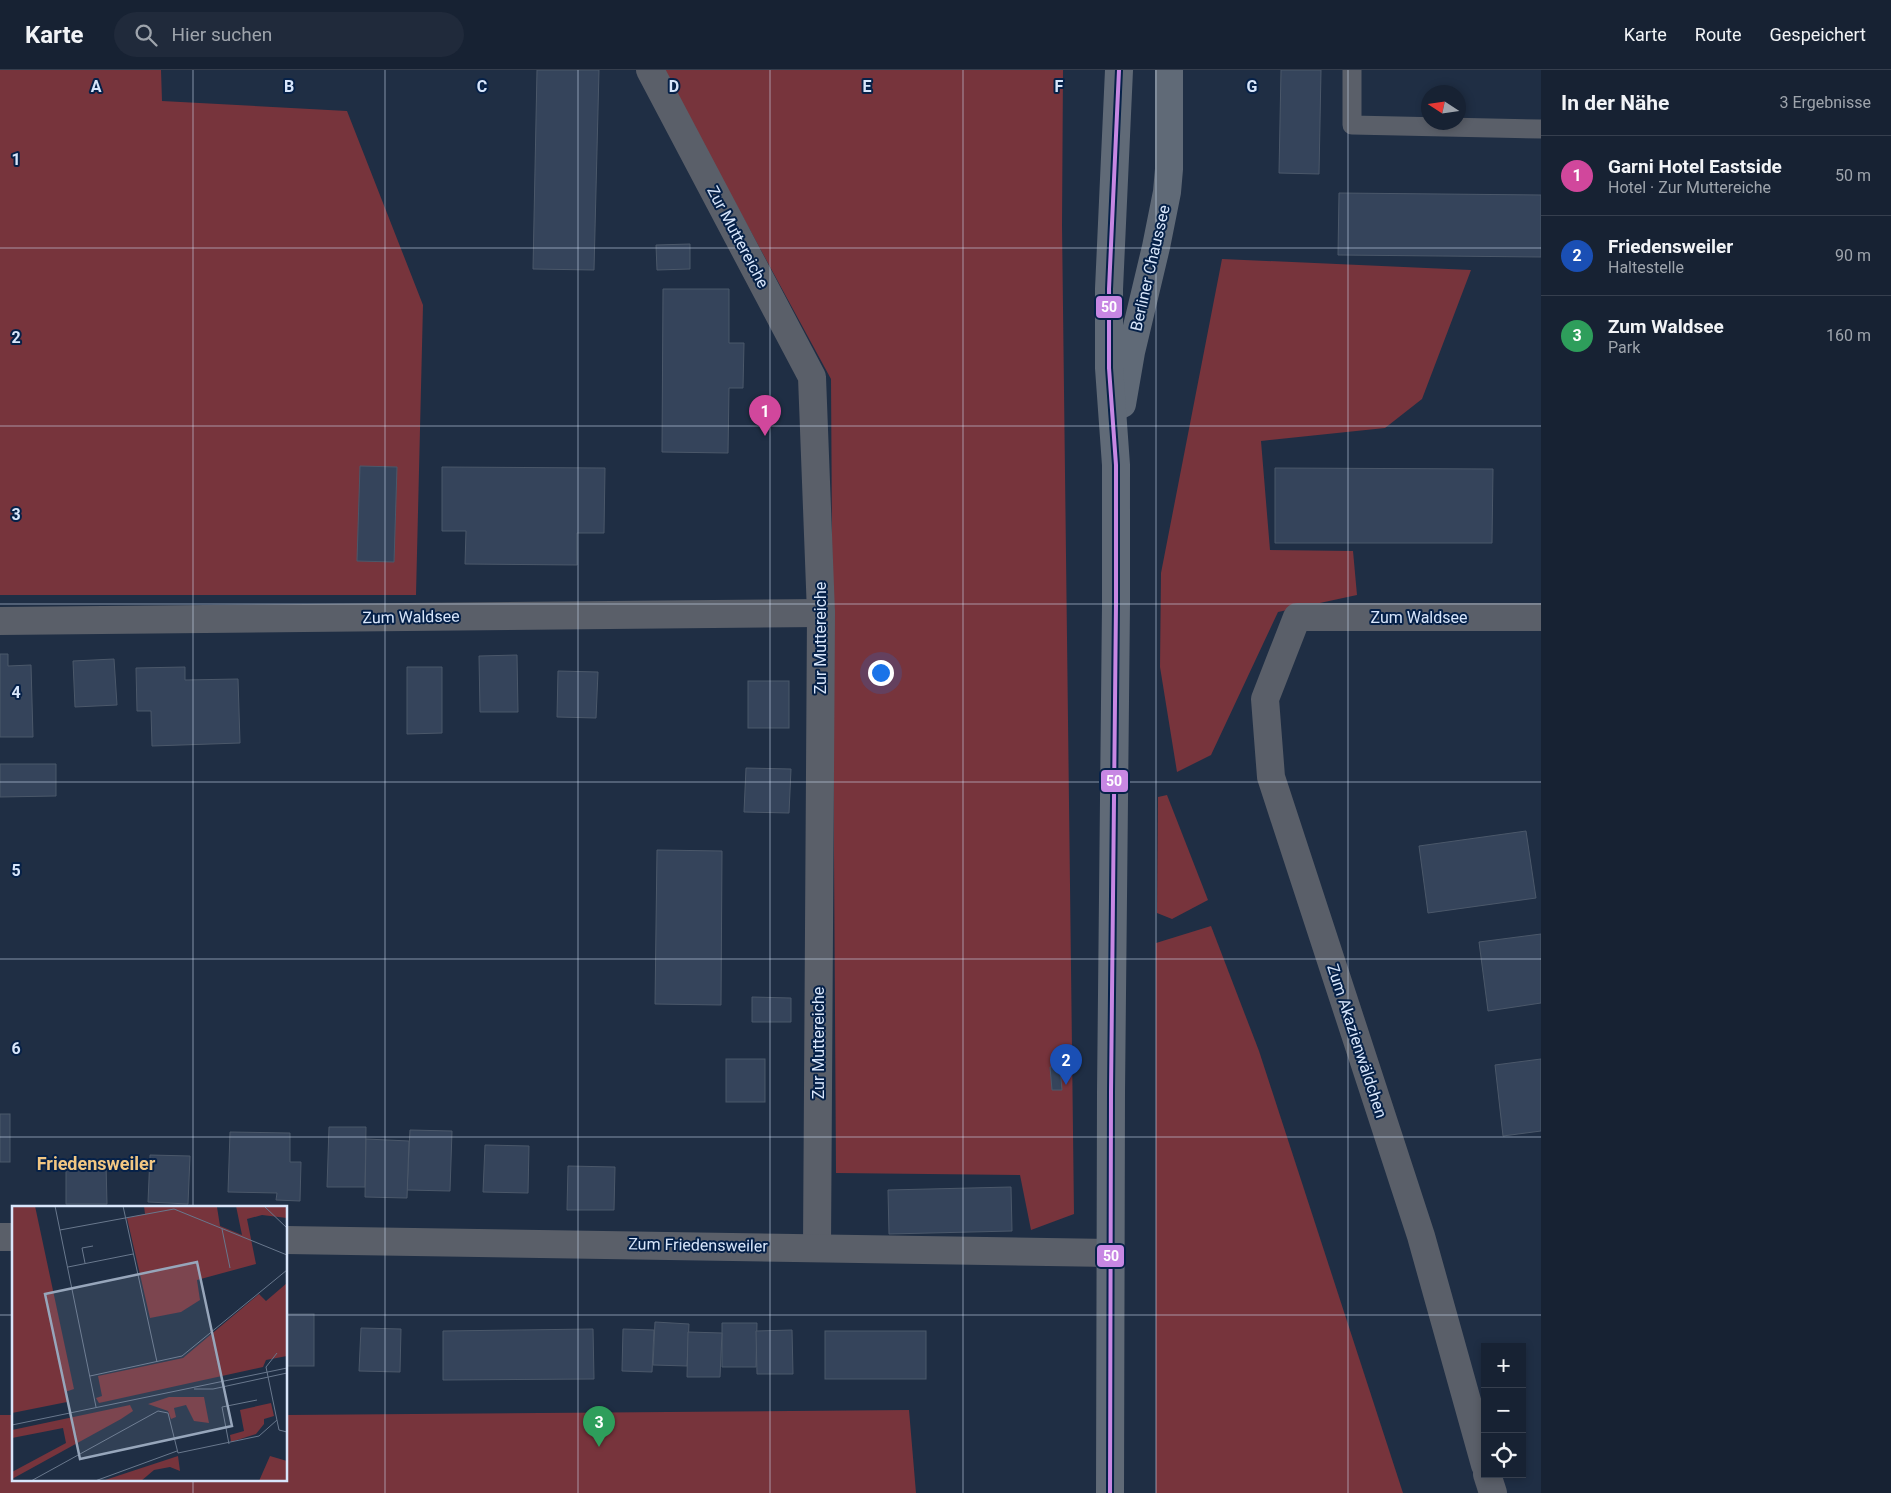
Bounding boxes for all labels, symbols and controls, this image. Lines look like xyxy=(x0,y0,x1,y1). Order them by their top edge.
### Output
search box xyxy=(114,12,464,57)
text: Karte xyxy=(25,21,84,49)
icon: search xyxy=(132,21,160,49)
text: Hier suchen xyxy=(172,23,272,46)
text: Karte xyxy=(1624,24,1667,45)
text: Route xyxy=(1695,24,1742,45)
text: Gespeichert xyxy=(1770,24,1866,45)
text: A xyxy=(91,77,102,96)
text: B xyxy=(284,77,294,96)
text: C xyxy=(477,77,487,96)
text: D xyxy=(669,77,679,96)
text: E xyxy=(863,77,872,96)
text: F xyxy=(1055,77,1064,96)
text: G xyxy=(1247,77,1258,96)
north arrow xyxy=(1421,85,1466,130)
text: In der Nähe xyxy=(1561,91,1669,115)
text: 3 Ergebnisse xyxy=(1779,93,1871,112)
text: 1 xyxy=(11,150,21,169)
text: Garni Hotel Eastside xyxy=(1608,155,1782,178)
text: 1 xyxy=(1572,166,1582,185)
text: 50 m xyxy=(1835,166,1871,185)
text: Hotel · Zur Muttereiche xyxy=(1608,178,1771,197)
street label: Zur Muttereiche xyxy=(703,183,773,291)
street label: Berliner Chaussee xyxy=(1126,203,1174,333)
text: Friedensweiler xyxy=(1608,235,1733,258)
text: 2 xyxy=(1572,246,1582,265)
text: 90 m xyxy=(1835,246,1871,265)
text: Haltestelle xyxy=(1608,258,1684,277)
line badge: 50 xyxy=(1095,295,1123,319)
text: 50 xyxy=(1101,299,1117,315)
text: Zum Waldsee xyxy=(1608,315,1724,338)
text: 3 xyxy=(1572,326,1582,345)
text: 160 m xyxy=(1826,326,1871,345)
text: 2 xyxy=(11,328,21,347)
text: Park xyxy=(1608,338,1640,357)
pin: 1 xyxy=(749,395,781,436)
text: 3 xyxy=(11,505,21,524)
street label: Zur Muttereiche xyxy=(811,582,830,694)
street label: Zum Waldsee xyxy=(362,607,460,627)
street label: Zum Waldsee xyxy=(1370,608,1468,627)
your location xyxy=(868,660,894,686)
text: 4 xyxy=(11,683,21,702)
line badge: 50 xyxy=(1100,769,1129,793)
text: 50 xyxy=(1106,773,1122,789)
text: 5 xyxy=(11,861,21,880)
street label: Zum Akazienwäldchen xyxy=(1323,962,1391,1120)
street label: Zur Muttereiche xyxy=(809,987,828,1099)
text: 6 xyxy=(11,1039,21,1058)
pin: 2 xyxy=(1050,1044,1082,1085)
district label: Friedensweiler xyxy=(37,1153,156,1174)
inset map xyxy=(12,1206,288,1480)
street label: Zum Friedensweiler xyxy=(628,1234,768,1256)
line badge: 50 xyxy=(1096,1244,1125,1268)
text: 50 xyxy=(1103,1248,1119,1264)
map controls xyxy=(1481,1343,1526,1478)
button: + xyxy=(1481,1343,1526,1388)
button: − xyxy=(1481,1388,1526,1433)
pin: 3 xyxy=(583,1406,615,1447)
button: locate xyxy=(1481,1433,1526,1478)

